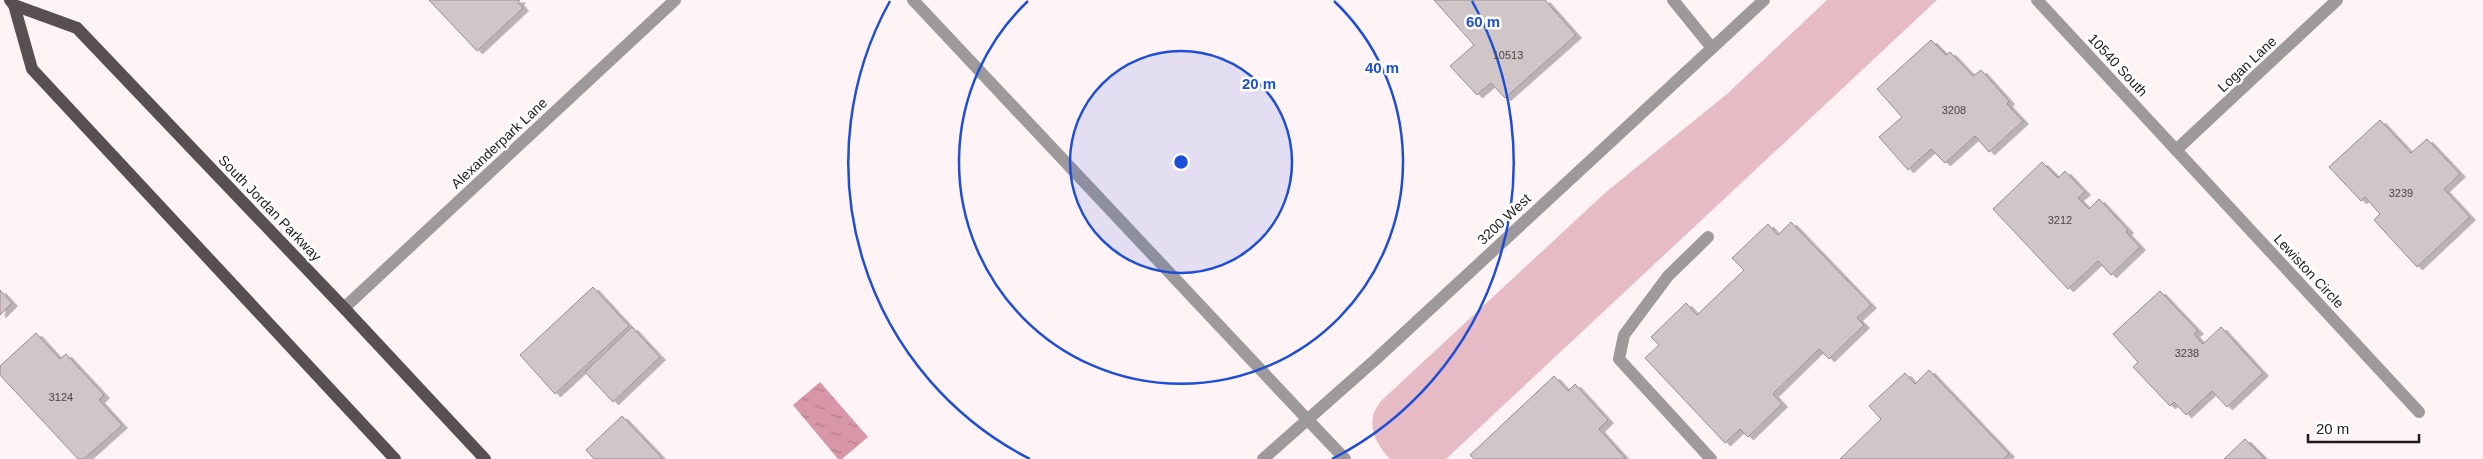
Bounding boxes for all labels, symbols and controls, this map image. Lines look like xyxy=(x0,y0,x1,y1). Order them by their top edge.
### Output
text: 60 m xyxy=(1466,13,1500,30)
street label: 10540 South xyxy=(2085,31,2151,99)
street label: Logan Lane xyxy=(2214,33,2280,95)
house number: 10513 xyxy=(1493,49,1523,61)
text: 40 m xyxy=(1365,59,1399,76)
text: 20 m xyxy=(1242,75,1276,92)
street label: Alexanderpark Lane xyxy=(448,94,550,192)
house number: 3208 xyxy=(1942,104,1966,116)
street label: South Jordan Parkway xyxy=(215,152,325,264)
centre of rings xyxy=(1172,153,1190,171)
house number: 3239 xyxy=(2389,187,2413,199)
street label: 3200 West xyxy=(1474,190,1534,248)
house number: 3212 xyxy=(2048,214,2072,226)
street label: Lewiston Circle xyxy=(2271,231,2347,311)
house number: 3238 xyxy=(2175,347,2199,359)
house number: 3124 xyxy=(49,391,73,403)
scale bar xyxy=(2308,412,2419,444)
text: 20 m xyxy=(2316,420,2349,437)

